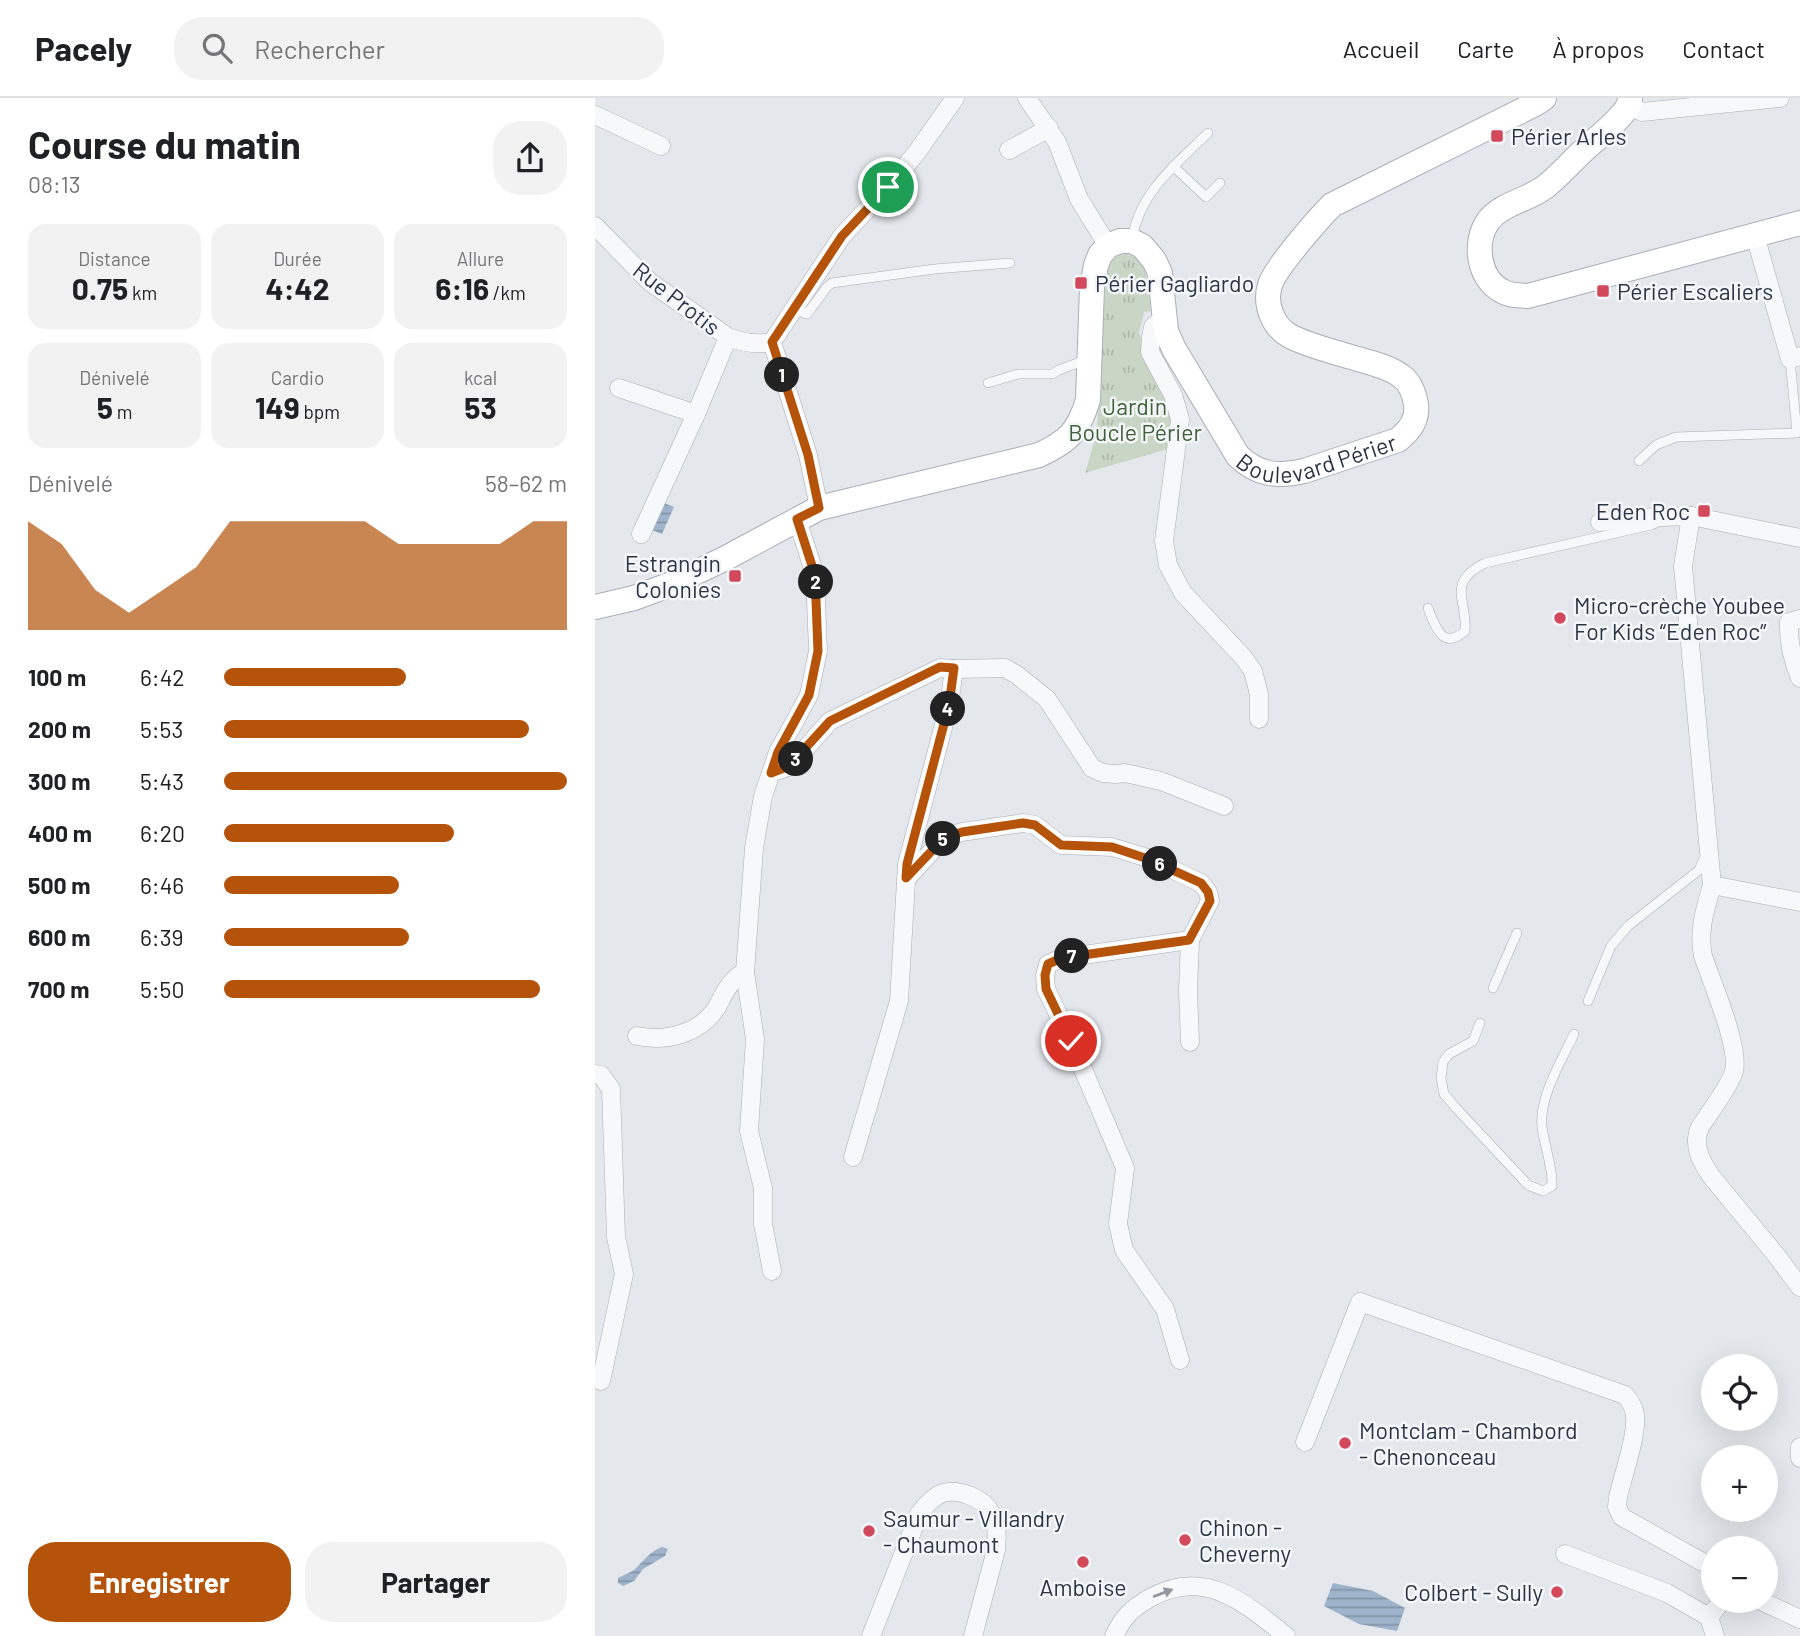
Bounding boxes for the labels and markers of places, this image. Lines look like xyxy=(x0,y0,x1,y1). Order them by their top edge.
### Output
place label: Périer Arles xyxy=(1511,122,1627,150)
marker: Périer Arles xyxy=(1489,128,1505,144)
pin xyxy=(858,157,918,217)
place label: Périer Gagliardo xyxy=(1095,269,1254,297)
marker: Périer Gagliardo xyxy=(1073,275,1089,291)
place label: Périer Escaliers xyxy=(1617,277,1773,305)
marker: Périer Escaliers xyxy=(1595,283,1611,299)
pin: 1 xyxy=(765,358,799,392)
place label: Eden Roc xyxy=(1596,497,1690,525)
marker: Eden Roc xyxy=(1696,503,1712,519)
place label: Estrangin Colonies xyxy=(625,549,721,603)
pin: 2 xyxy=(799,564,833,600)
marker: Estrangin Colonies xyxy=(727,568,743,584)
place label: Micro-crèche Youbee For Kids “Eden Roc” xyxy=(1574,591,1785,645)
marker: Micro-crèche Youbee For Kids “Eden Roc” xyxy=(1552,610,1568,626)
pin: 4 xyxy=(931,692,965,726)
pin: 3 xyxy=(779,742,813,776)
pin: 5 xyxy=(925,822,961,856)
pin: 6 xyxy=(1143,846,1177,882)
pin: 7 xyxy=(1055,938,1089,974)
pin xyxy=(1041,1011,1101,1071)
place label: Montclam - Chambord - Chenonceau xyxy=(1359,1416,1578,1470)
marker: Montclam - Chambord - Chenonceau xyxy=(1337,1435,1353,1451)
place label: Saumur - Villandry - Chaumont xyxy=(883,1504,1065,1558)
place label: Chinon - Cheverny xyxy=(1199,1513,1292,1567)
marker: Saumur - Villandry - Chaumont xyxy=(861,1523,877,1539)
marker: Chinon - Cheverny xyxy=(1177,1532,1193,1548)
marker: Amboise xyxy=(1075,1554,1091,1570)
place label: Amboise xyxy=(1039,1573,1127,1601)
place label: Colbert - Sully xyxy=(1404,1578,1543,1606)
marker: Colbert - Sully xyxy=(1549,1584,1565,1600)

